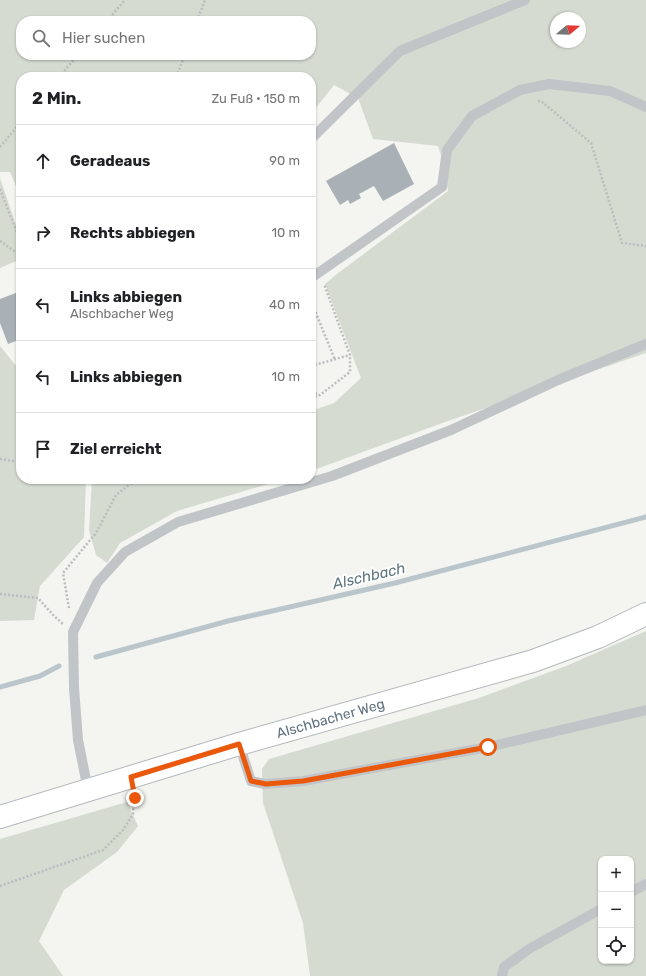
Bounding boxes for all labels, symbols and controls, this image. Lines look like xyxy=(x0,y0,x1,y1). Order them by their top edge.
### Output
north arrow xyxy=(550,12,586,48)
search box xyxy=(16,16,316,60)
icon: search xyxy=(30,27,52,49)
text: Hier suchen xyxy=(62,29,145,47)
text: 2 Min. xyxy=(32,88,81,108)
text: Zu Fuß · 150 m xyxy=(212,91,300,106)
icon: ahead xyxy=(32,150,54,172)
text: Geradeaus xyxy=(70,152,150,170)
text: 90 m xyxy=(269,153,300,168)
icon: right xyxy=(32,222,54,244)
text: Rechts abbiegen xyxy=(70,224,195,242)
text: 10 m xyxy=(271,225,300,240)
text: Links abbiegen xyxy=(70,288,182,306)
icon: left xyxy=(32,294,54,316)
text: 40 m xyxy=(269,297,300,312)
text: Alschbacher Weg xyxy=(70,306,174,321)
icon: left xyxy=(32,366,54,388)
text: Links abbiegen xyxy=(70,368,182,386)
text: 10 m xyxy=(271,369,300,384)
icon: arrive xyxy=(32,438,54,460)
text: Ziel erreicht xyxy=(70,440,162,458)
water label: Alschbach xyxy=(330,559,407,593)
street label: Alschbacher Weg xyxy=(274,695,387,742)
route start xyxy=(479,738,497,756)
route end xyxy=(126,789,144,807)
map controls xyxy=(598,856,634,964)
button: + xyxy=(598,856,634,892)
button: − xyxy=(598,892,634,928)
button: locate xyxy=(598,928,634,964)

